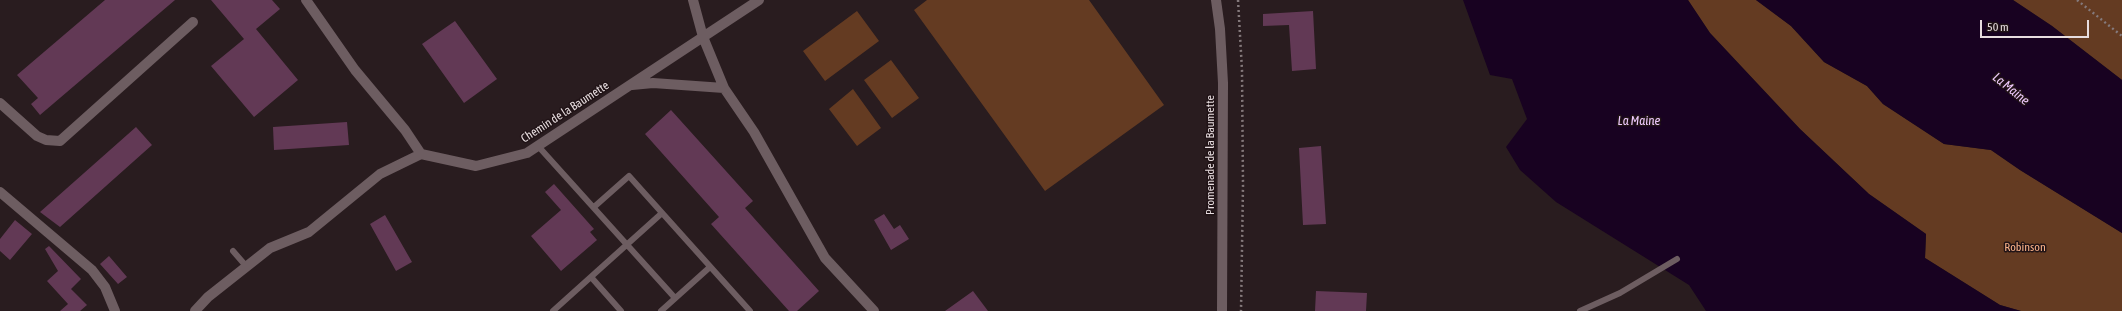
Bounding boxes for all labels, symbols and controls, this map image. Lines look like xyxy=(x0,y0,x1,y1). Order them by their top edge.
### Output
scale bar xyxy=(1982,12,2091,38)
text: 50 m xyxy=(1987,20,2009,34)
water label: La Maine xyxy=(1989,69,2033,109)
street label: Chemin de la Baumette xyxy=(518,78,612,146)
street label: Promenade de la Baumette xyxy=(1203,95,1217,215)
water label: La Maine xyxy=(1618,113,1660,129)
park label: Robinson xyxy=(2004,240,2046,254)

